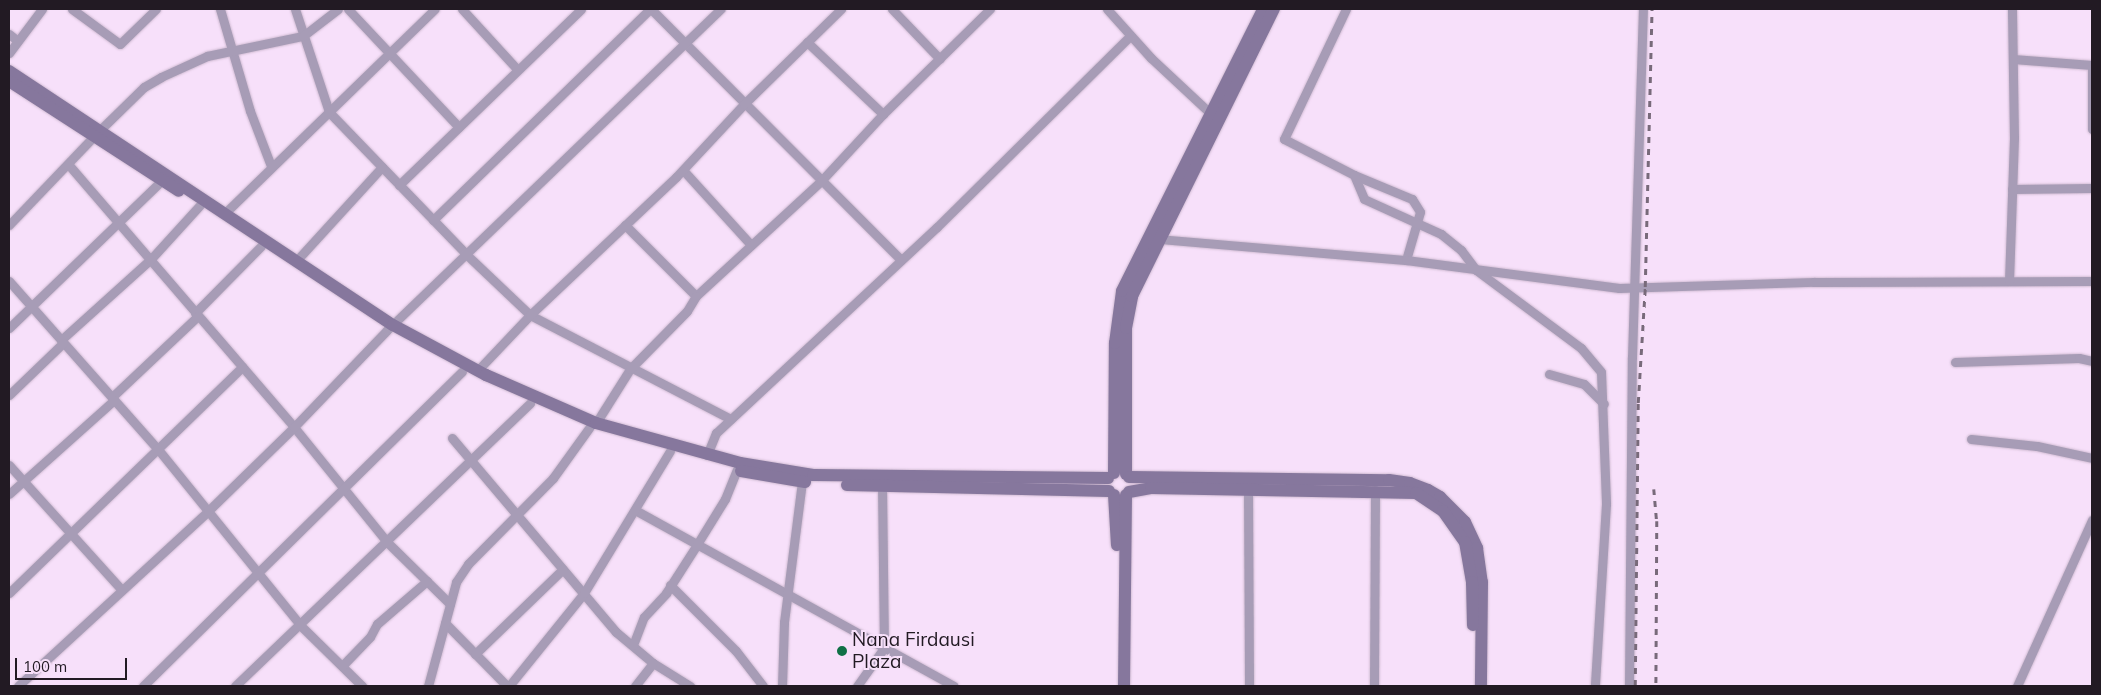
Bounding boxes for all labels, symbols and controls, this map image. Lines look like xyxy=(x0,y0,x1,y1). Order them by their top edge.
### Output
place label: Nana Firdausi Plaza xyxy=(852,629,975,673)
marker: Nana Firdausi Plaza xyxy=(836,645,848,657)
scale bar xyxy=(18,648,130,680)
text: 100 m xyxy=(23,657,67,676)

